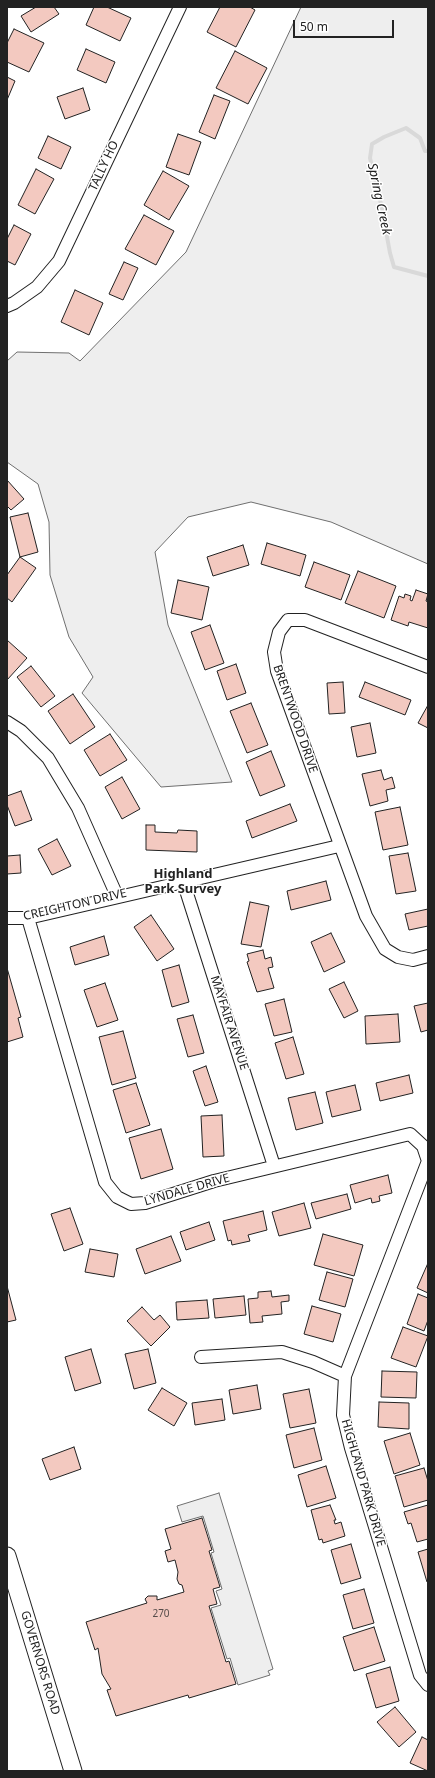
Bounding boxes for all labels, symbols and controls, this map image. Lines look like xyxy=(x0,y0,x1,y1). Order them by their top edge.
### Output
scale bar xyxy=(295,12,396,38)
text: 50 m xyxy=(300,18,328,35)
street label: TALLY HO xyxy=(86,139,122,193)
water label: Spring Creek xyxy=(364,162,394,236)
street label: BRENTWOOD DRIVE xyxy=(270,663,320,775)
district label: Highland Park Survey xyxy=(145,866,221,897)
street label: CREIGHTON DRIVE xyxy=(22,886,128,924)
street label: MAYFAIR AVENUE xyxy=(207,974,251,1072)
street label: LYNDALE DRIVE xyxy=(143,1171,231,1209)
street label: HIGHLAND PARK DRIVE xyxy=(338,1418,388,1548)
house number: 270 xyxy=(152,1608,170,1620)
street label: GOVERNORS ROAD xyxy=(17,1609,63,1717)

